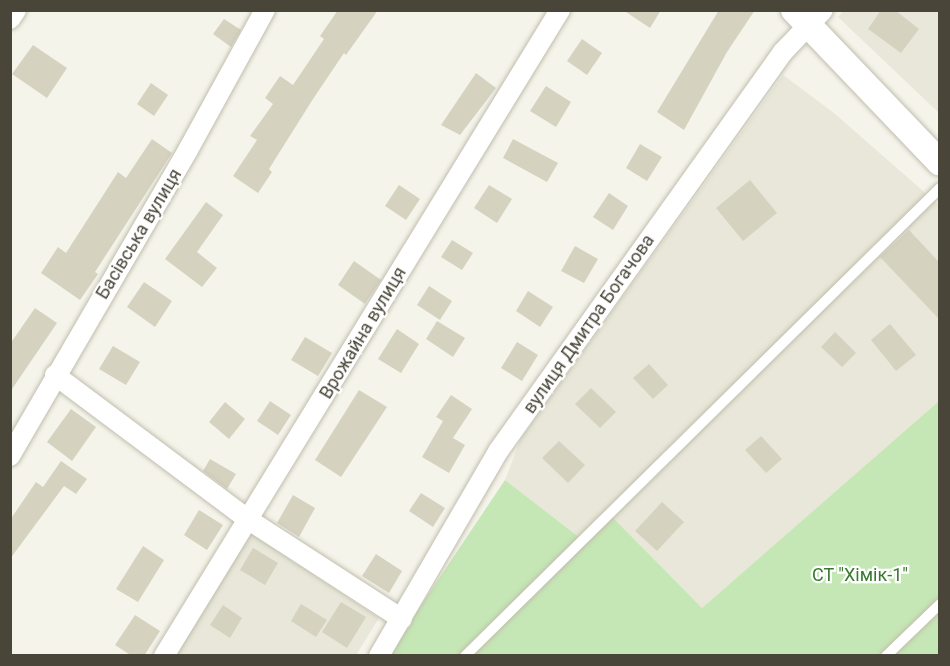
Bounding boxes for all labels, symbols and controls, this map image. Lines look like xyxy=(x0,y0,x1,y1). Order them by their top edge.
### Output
street label: Басівська вулиця xyxy=(92,165,186,303)
street label: вулиця Дмитра Богачова xyxy=(519,230,659,418)
street label: Врожайна вулиця xyxy=(315,263,411,403)
park label: СТ "Хімік-1" xyxy=(812,564,908,586)

